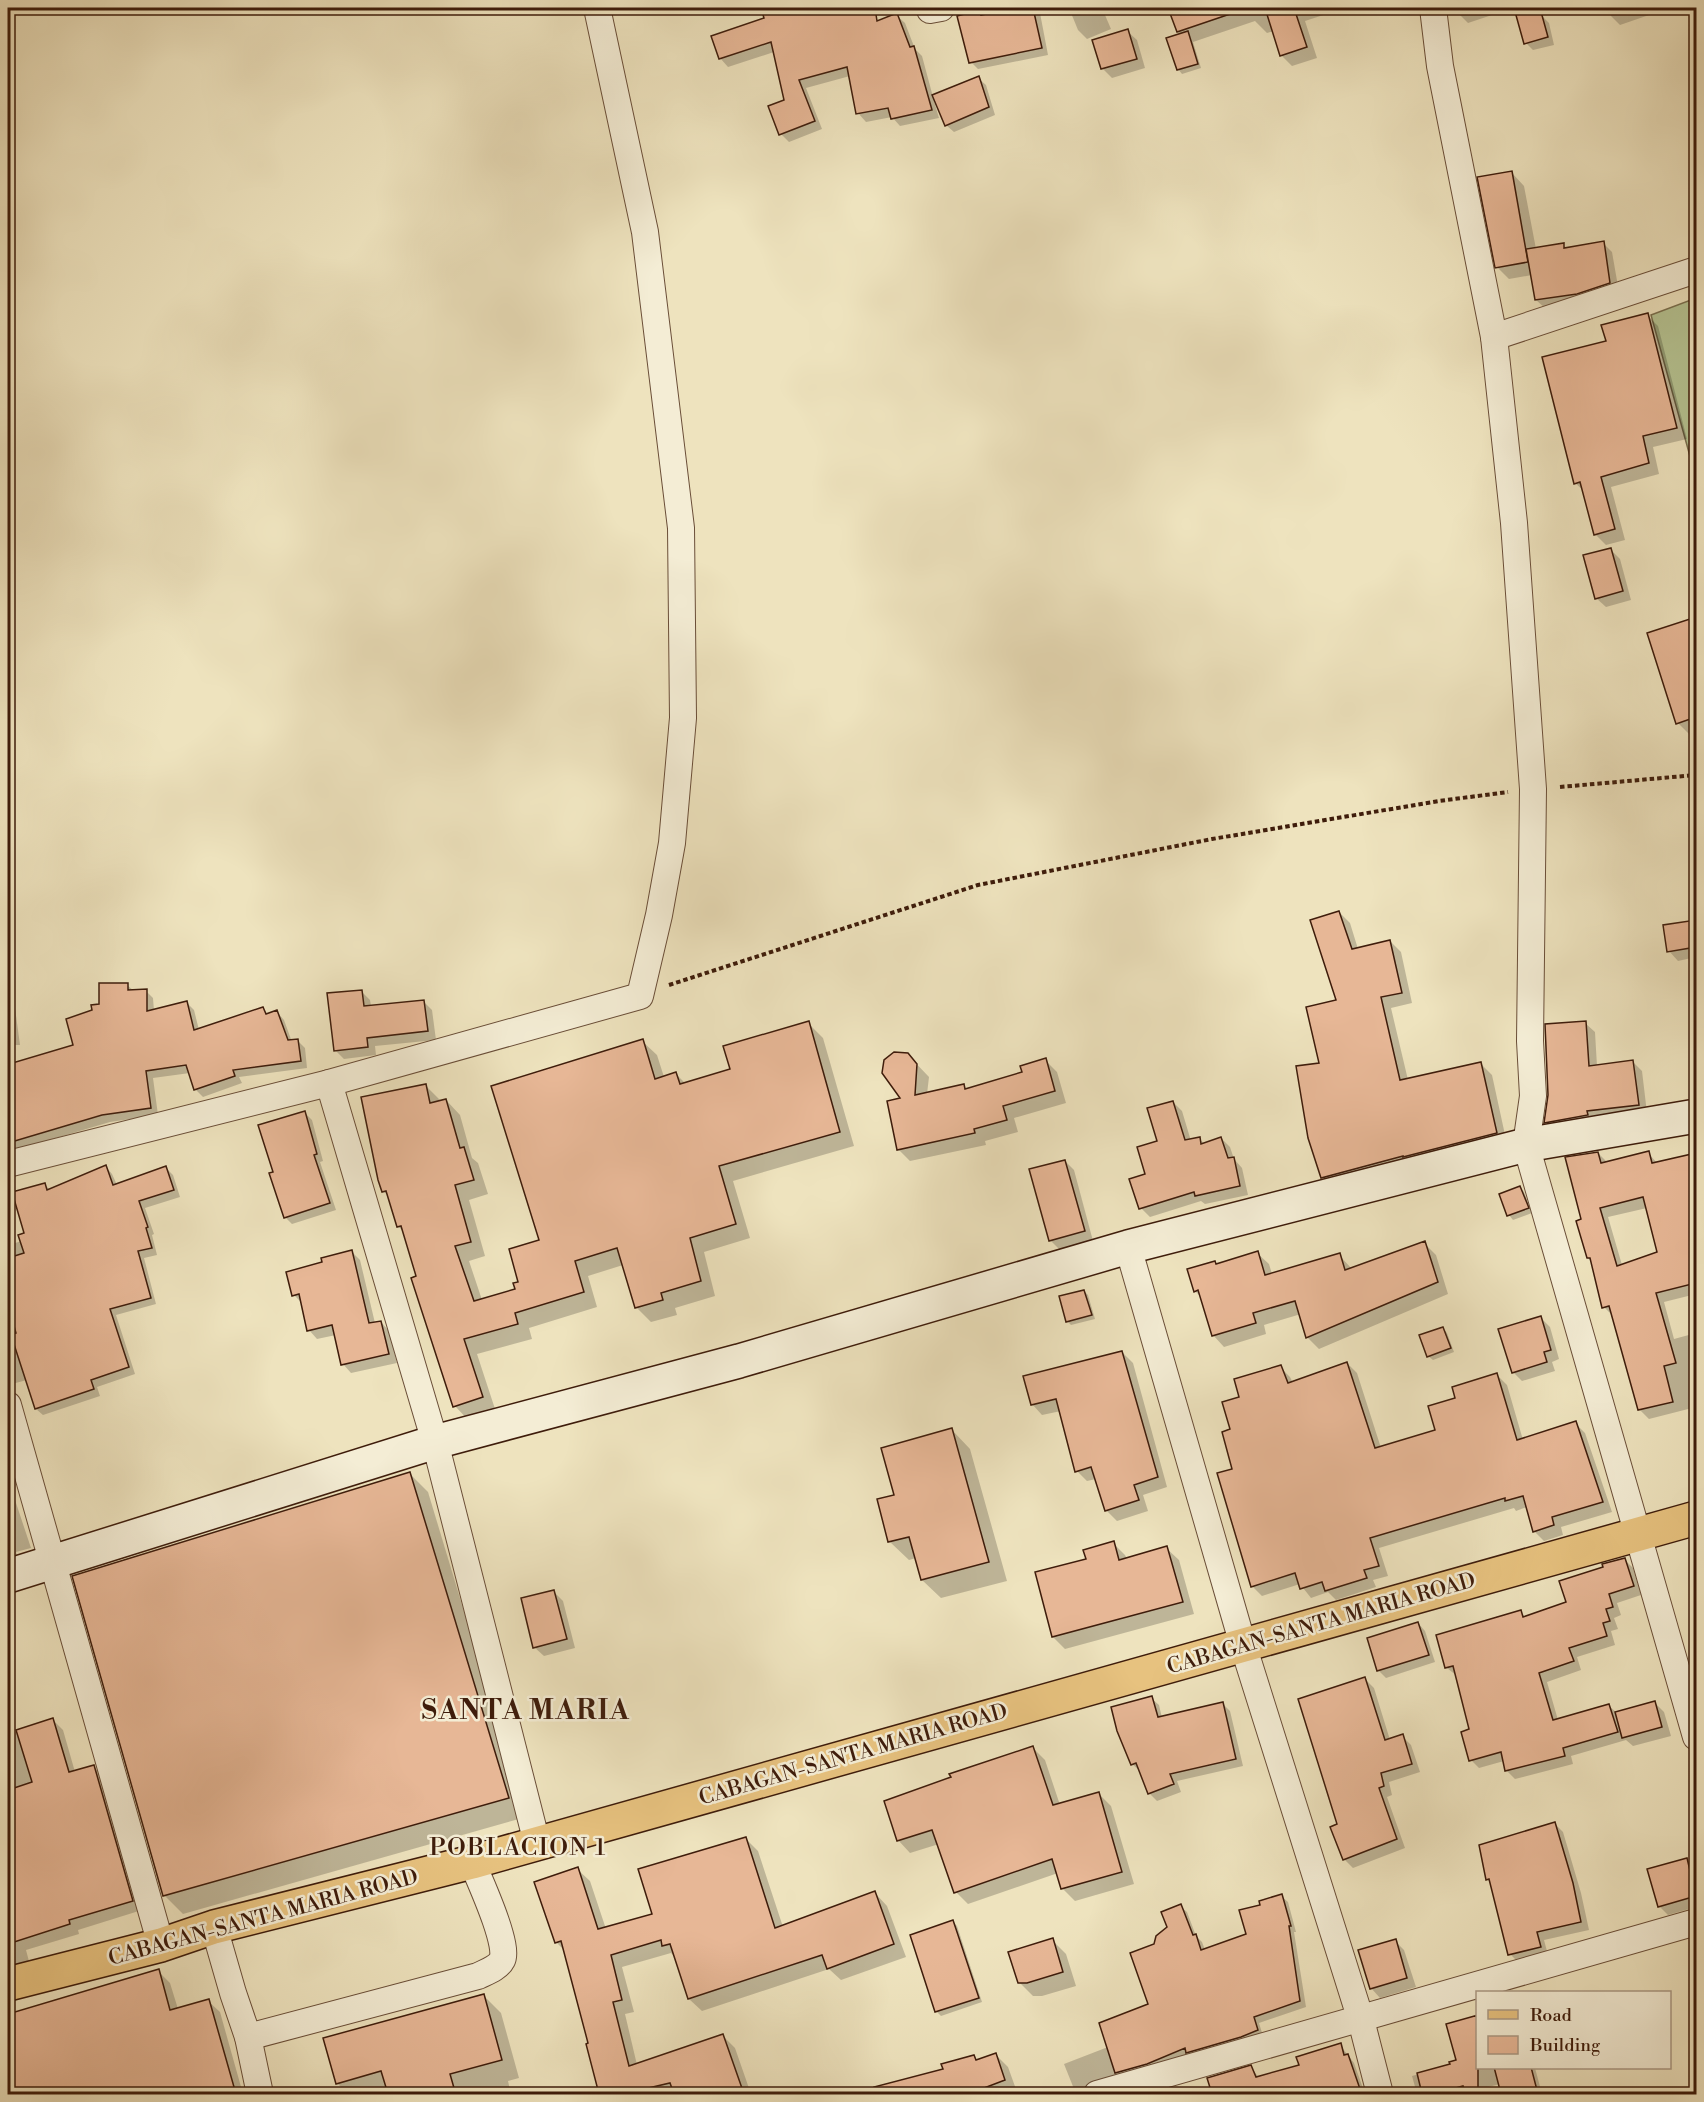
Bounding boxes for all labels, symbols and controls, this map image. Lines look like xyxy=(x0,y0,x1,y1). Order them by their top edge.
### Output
street label: CABAGAN-SANTA MARIA ROAD xyxy=(1164,1567,1479,1681)
district label: SANTA MARIA xyxy=(422,1694,630,1728)
street label: CABAGAN-SANTA MARIA ROAD xyxy=(696,1698,1011,1812)
district label: POBLACION 1 xyxy=(429,1833,607,1863)
street label: CABAGAN-SANTA MARIA ROAD xyxy=(105,1864,421,1972)
legend xyxy=(1476,1991,1671,2069)
text: Road xyxy=(1530,2004,1573,2027)
text: Building xyxy=(1529,2034,1601,2057)

